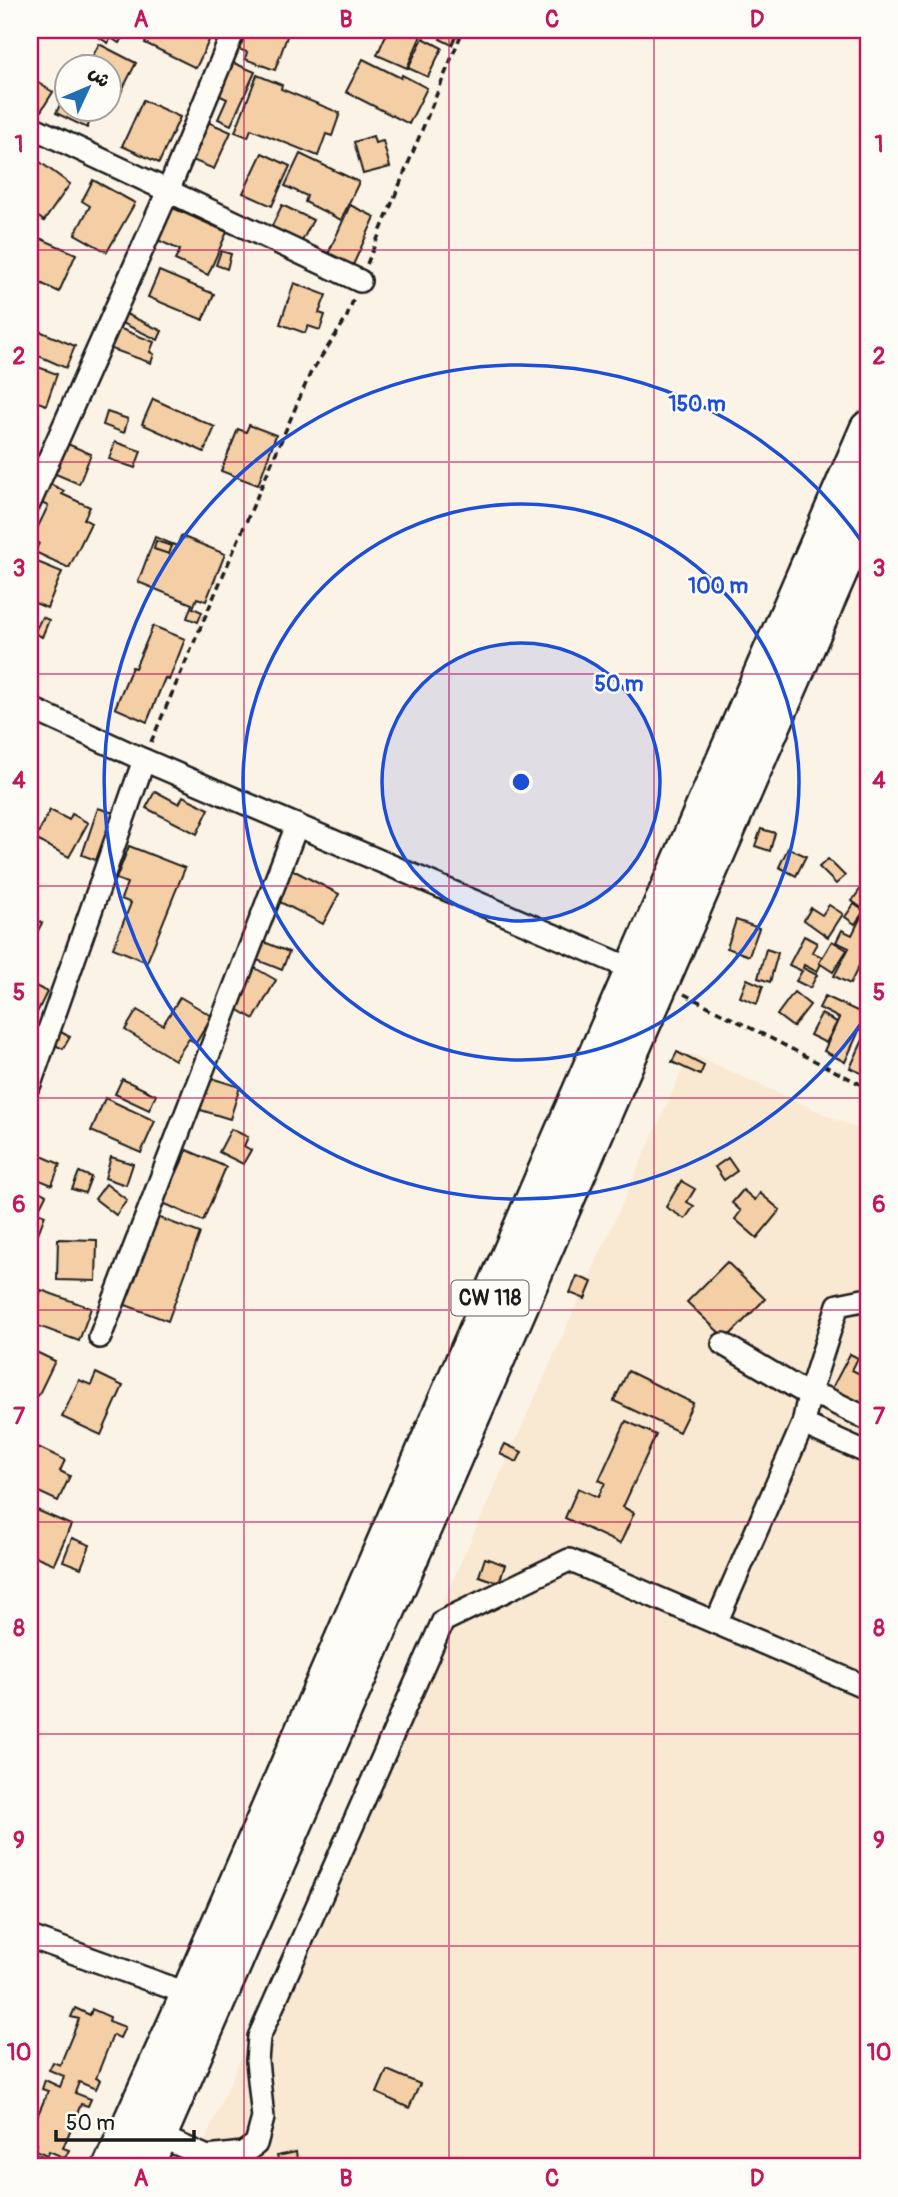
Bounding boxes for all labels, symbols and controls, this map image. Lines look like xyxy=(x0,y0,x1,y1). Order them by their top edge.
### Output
text: A xyxy=(134,5,149,34)
text: B xyxy=(339,5,353,34)
text: C xyxy=(545,5,559,34)
text: D xyxy=(750,5,764,34)
north arrow xyxy=(52,52,122,122)
text: ش xyxy=(84,61,115,93)
text: 1 xyxy=(15,130,24,159)
text: 1 xyxy=(875,130,884,159)
text: 2 xyxy=(13,342,26,371)
text: 2 xyxy=(873,342,886,371)
text: 150 m xyxy=(668,391,726,418)
text: 3 xyxy=(13,554,25,583)
text: 3 xyxy=(873,554,885,583)
text: 100 m xyxy=(688,573,748,600)
text: 50 m xyxy=(595,671,644,698)
text: 4 xyxy=(12,766,26,795)
text: 4 xyxy=(872,766,886,795)
centre of rings xyxy=(509,770,533,794)
text: 5 xyxy=(13,978,25,1007)
text: 5 xyxy=(873,978,885,1007)
text: 6 xyxy=(12,1190,26,1219)
text: 6 xyxy=(872,1190,886,1219)
road number: CW 118 xyxy=(452,1280,528,1316)
text: 7 xyxy=(13,1402,26,1431)
text: 7 xyxy=(873,1402,886,1431)
text: 8 xyxy=(13,1614,25,1643)
text: 8 xyxy=(873,1614,885,1643)
text: 9 xyxy=(13,1826,25,1855)
text: 9 xyxy=(873,1826,885,1855)
text: 10 xyxy=(7,2038,31,2067)
text: 10 xyxy=(867,2038,891,2067)
scale bar xyxy=(56,2099,194,2143)
text: 50 m xyxy=(66,2110,115,2137)
text: A xyxy=(134,2164,149,2193)
text: B xyxy=(339,2164,353,2193)
text: C xyxy=(545,2164,559,2193)
text: D xyxy=(750,2164,764,2193)

